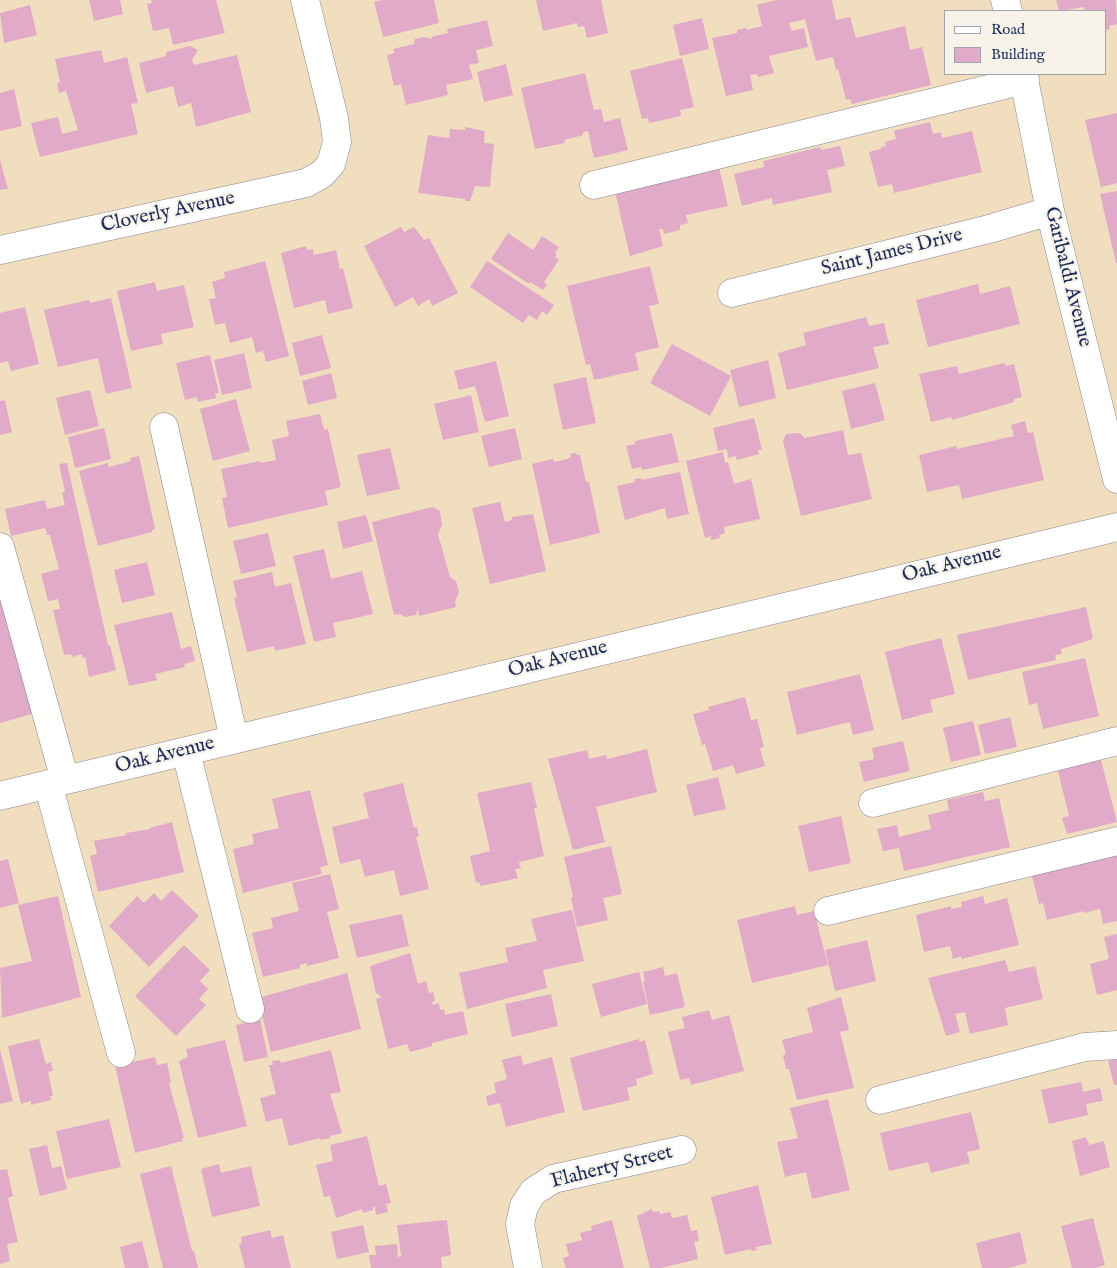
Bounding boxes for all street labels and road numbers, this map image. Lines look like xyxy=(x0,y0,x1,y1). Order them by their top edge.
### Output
street label: Cloverly Avenue xyxy=(99,187,237,239)
street label: Garibaldi Avenue xyxy=(1038,205,1096,349)
street label: Saint James Drive xyxy=(819,224,965,282)
street label: Oak Avenue xyxy=(900,541,1004,589)
street label: Oak Avenue xyxy=(506,636,610,684)
street label: Oak Avenue xyxy=(113,732,217,780)
street label: Flaherty Street xyxy=(549,1141,675,1195)

